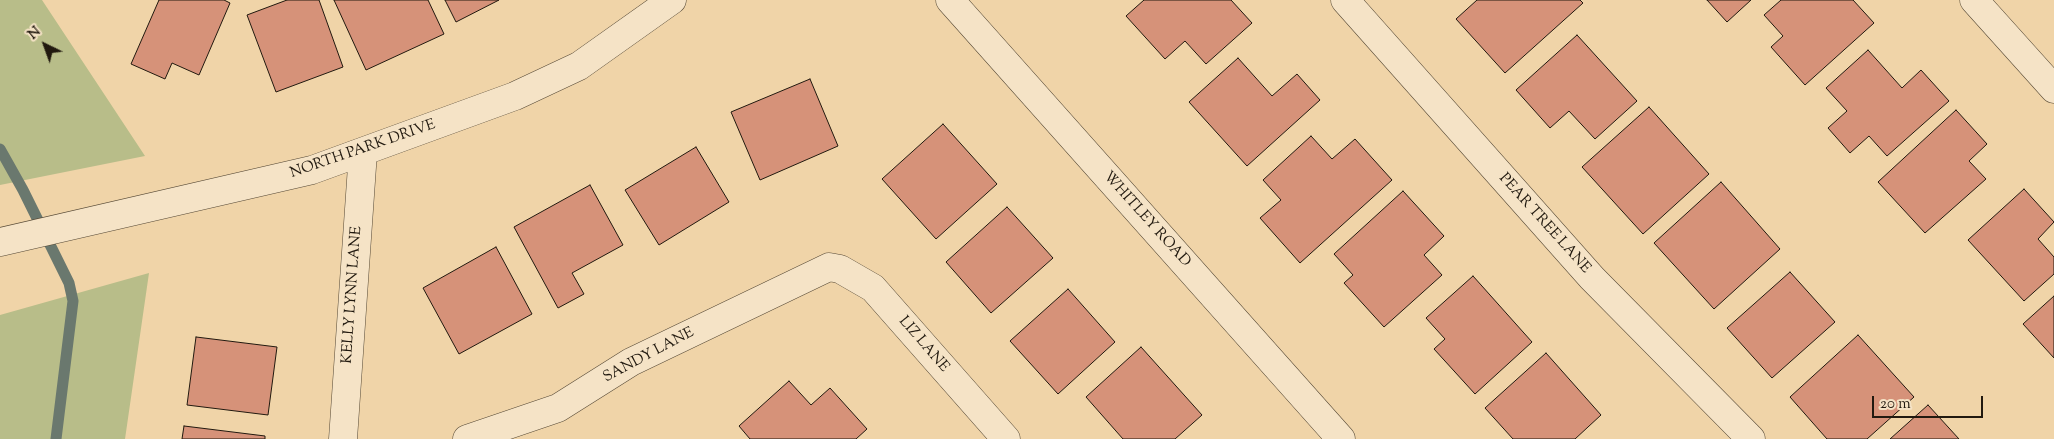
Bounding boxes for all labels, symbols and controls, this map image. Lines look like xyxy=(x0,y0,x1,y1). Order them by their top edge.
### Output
north arrow xyxy=(20,20,70,70)
text: N xyxy=(24,23,46,45)
street label: NORTH PARK DRIVE xyxy=(288,117,438,183)
street label: WHITLEY ROAD xyxy=(1098,168,1194,272)
street label: PEAR TREE LANE xyxy=(1494,170,1594,278)
street label: KELLY LYNN LANE xyxy=(339,226,367,364)
street label: LIZ LANE xyxy=(894,313,952,377)
street label: SANDY LANE xyxy=(601,325,697,387)
scale bar xyxy=(1874,386,1985,418)
text: 20 m xyxy=(1880,394,1911,415)

